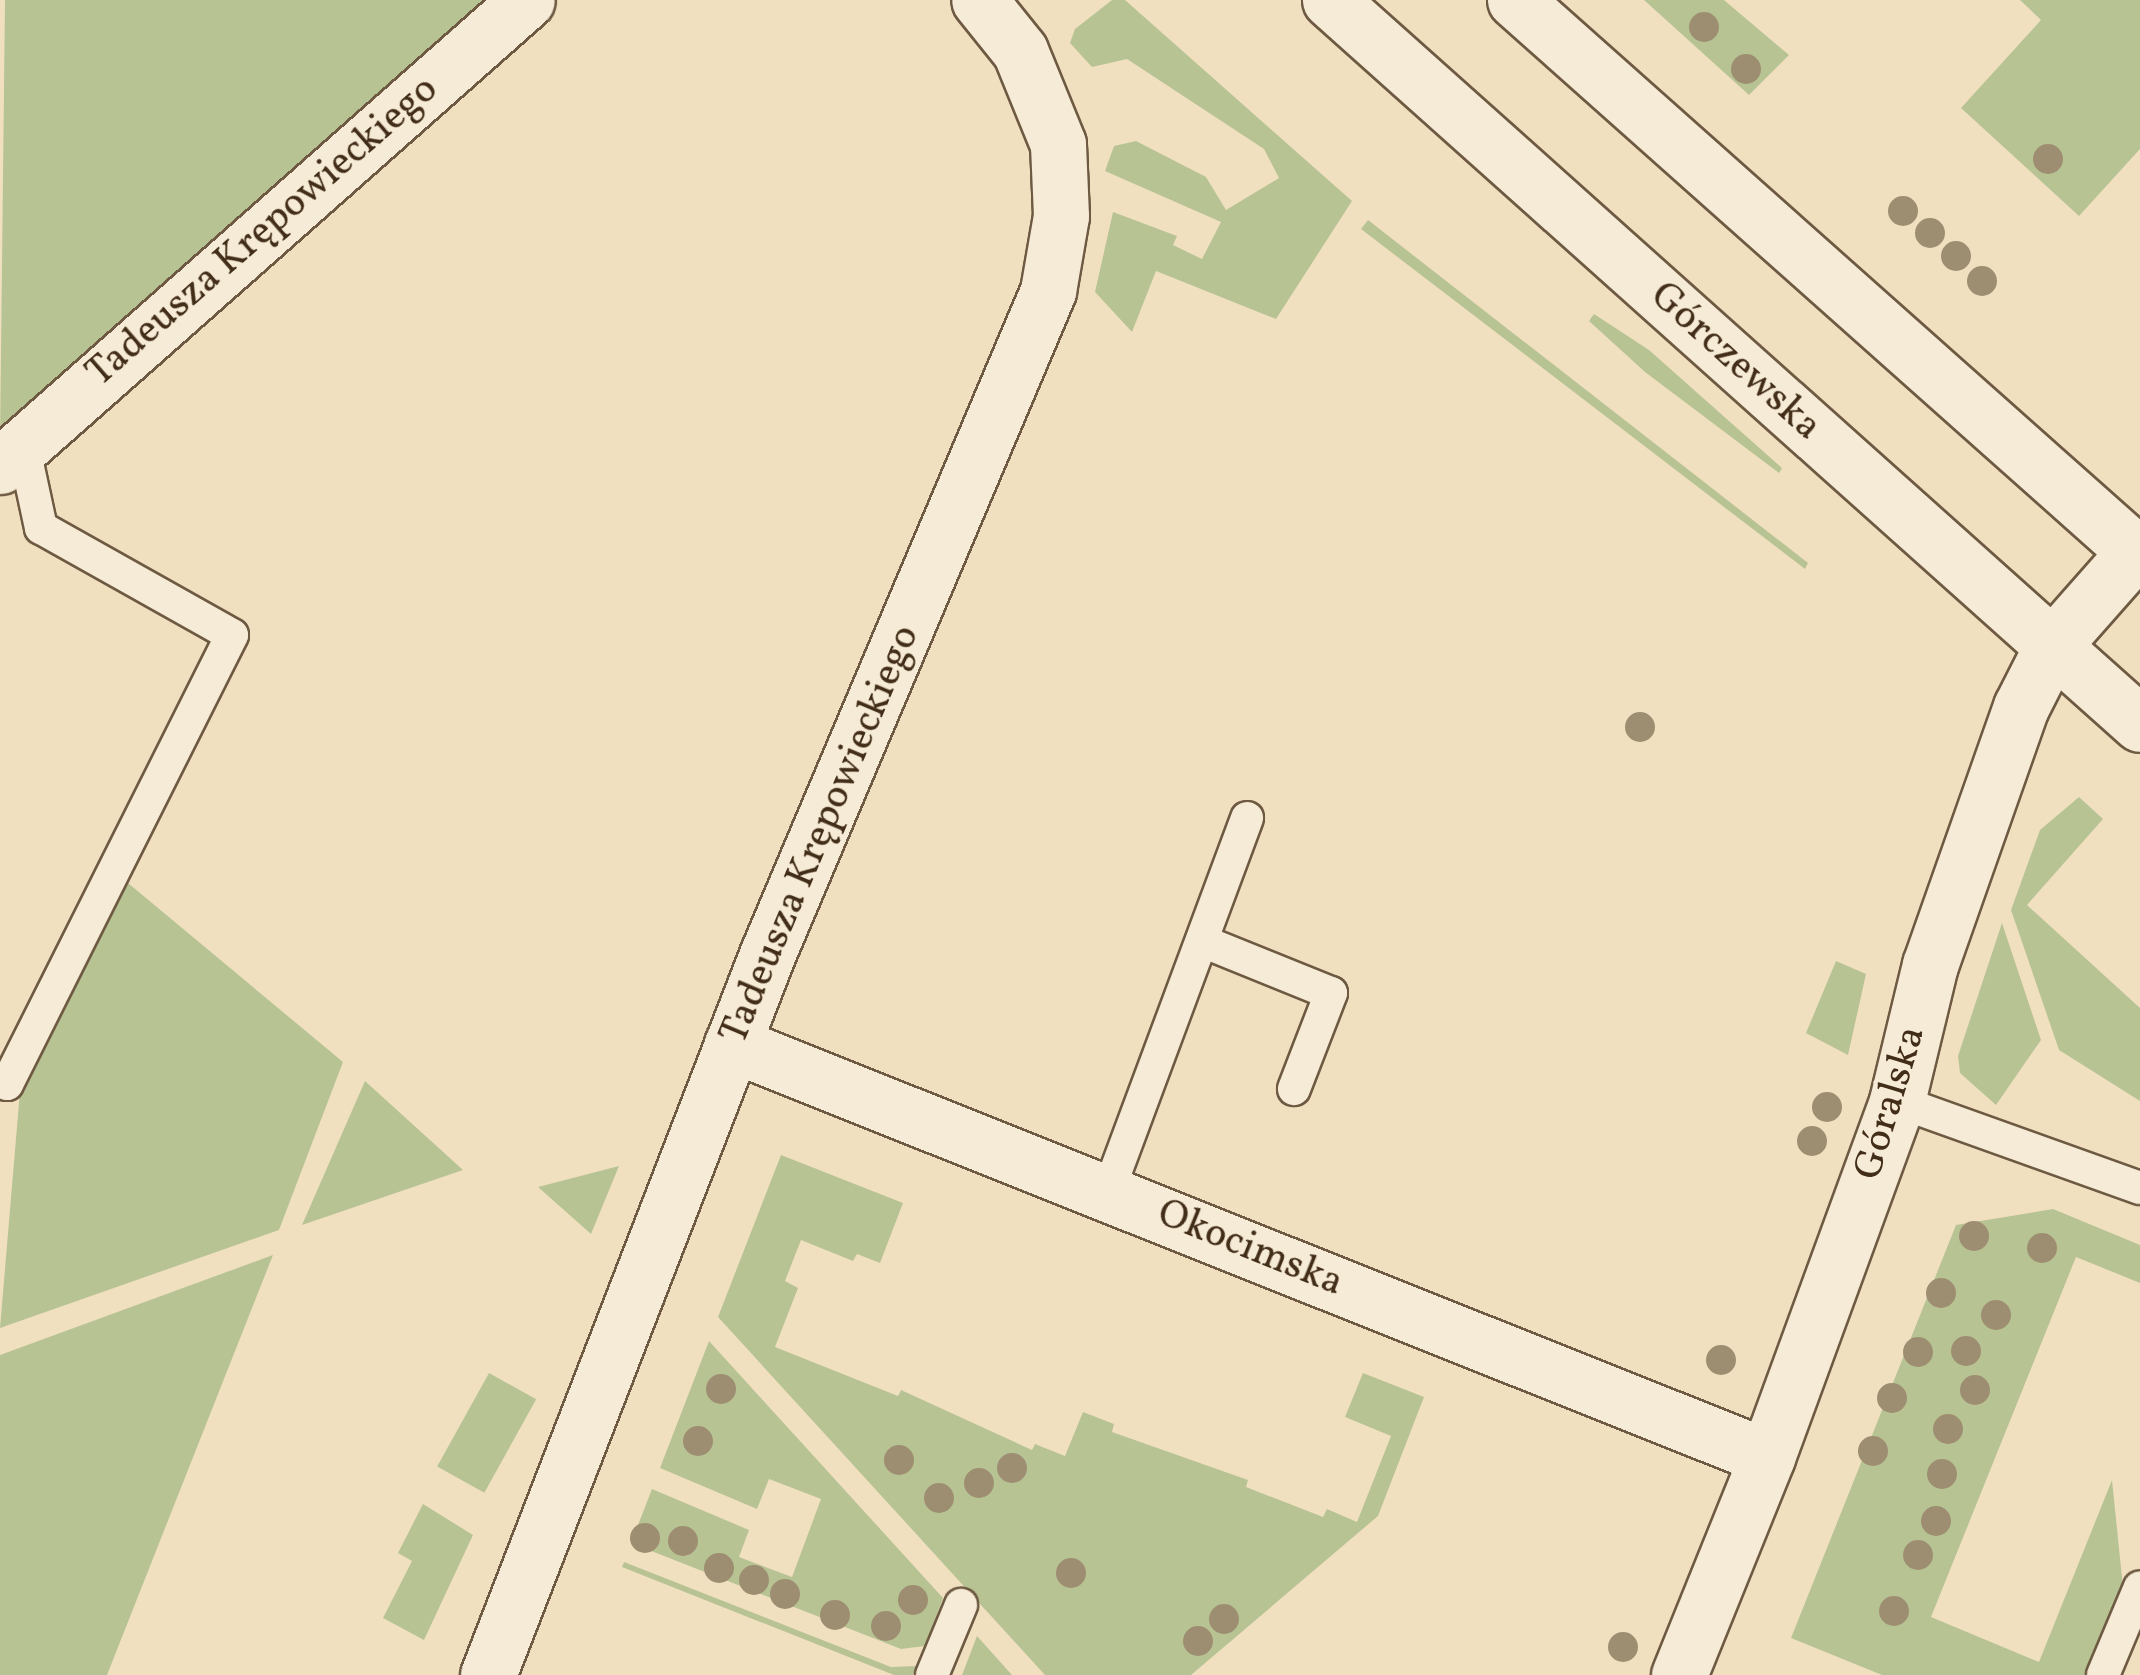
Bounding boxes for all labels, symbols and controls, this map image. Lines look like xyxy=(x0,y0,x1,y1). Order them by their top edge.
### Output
street label: Tadeusza Krępowieckiego xyxy=(77,66,449,398)
street label: Górczewska xyxy=(1640,273,1830,451)
street label: Tadeusza Krępowieckiego xyxy=(711,618,931,1052)
street label: Góralska xyxy=(1845,1020,1937,1186)
street label: Okocimska xyxy=(1150,1190,1350,1308)

